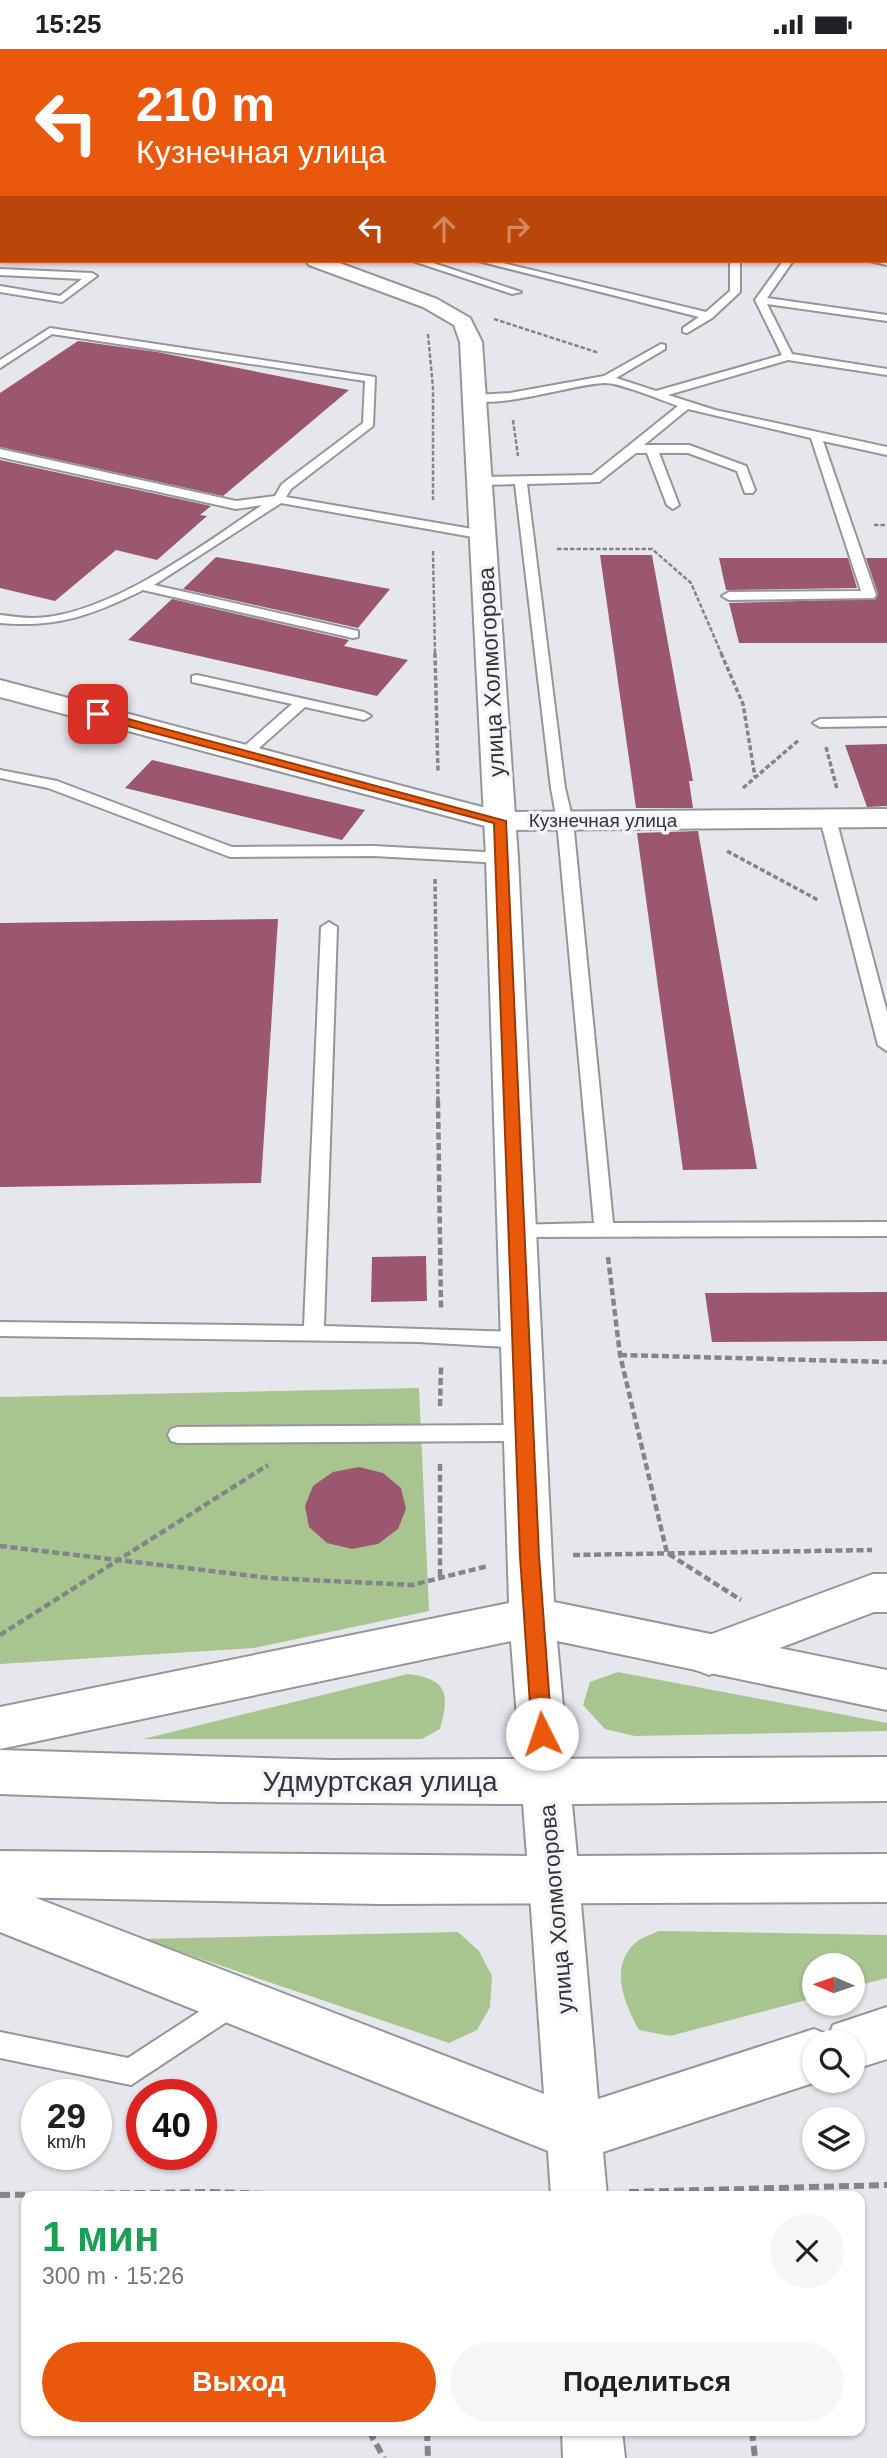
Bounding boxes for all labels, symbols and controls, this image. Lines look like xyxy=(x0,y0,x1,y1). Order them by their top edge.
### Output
text: 15:25 xyxy=(35,9,102,39)
icon: left xyxy=(21,77,112,168)
text: 210 m xyxy=(136,77,275,131)
text: Кузнечная улица xyxy=(136,134,386,170)
icon: left xyxy=(352,210,390,248)
icon: ahead xyxy=(425,210,463,248)
icon: right xyxy=(498,210,536,248)
street label: улица Холмогорова xyxy=(473,566,509,778)
pin xyxy=(68,684,128,744)
icon: arrive xyxy=(79,695,117,733)
street label: Кузнечная улица xyxy=(529,810,678,831)
position arrow xyxy=(505,1697,579,1771)
street label: Удмуртская улица xyxy=(262,1766,498,1797)
street label: улица Холмогорова xyxy=(534,1803,578,2015)
north arrow xyxy=(802,1953,864,2016)
map controls xyxy=(802,1953,865,2170)
button: search xyxy=(802,2030,865,2093)
speed limit sign: 40 xyxy=(126,2079,217,2170)
text: 29 xyxy=(47,2096,86,2135)
button: layers xyxy=(802,2107,865,2170)
text: km/h xyxy=(47,2132,86,2152)
text: 1 мин xyxy=(42,2213,159,2260)
button: close xyxy=(770,2214,844,2288)
text: 300 m · 15:26 xyxy=(42,2263,184,2289)
button: Выход xyxy=(42,2342,436,2422)
button: Поделиться xyxy=(450,2342,844,2422)

